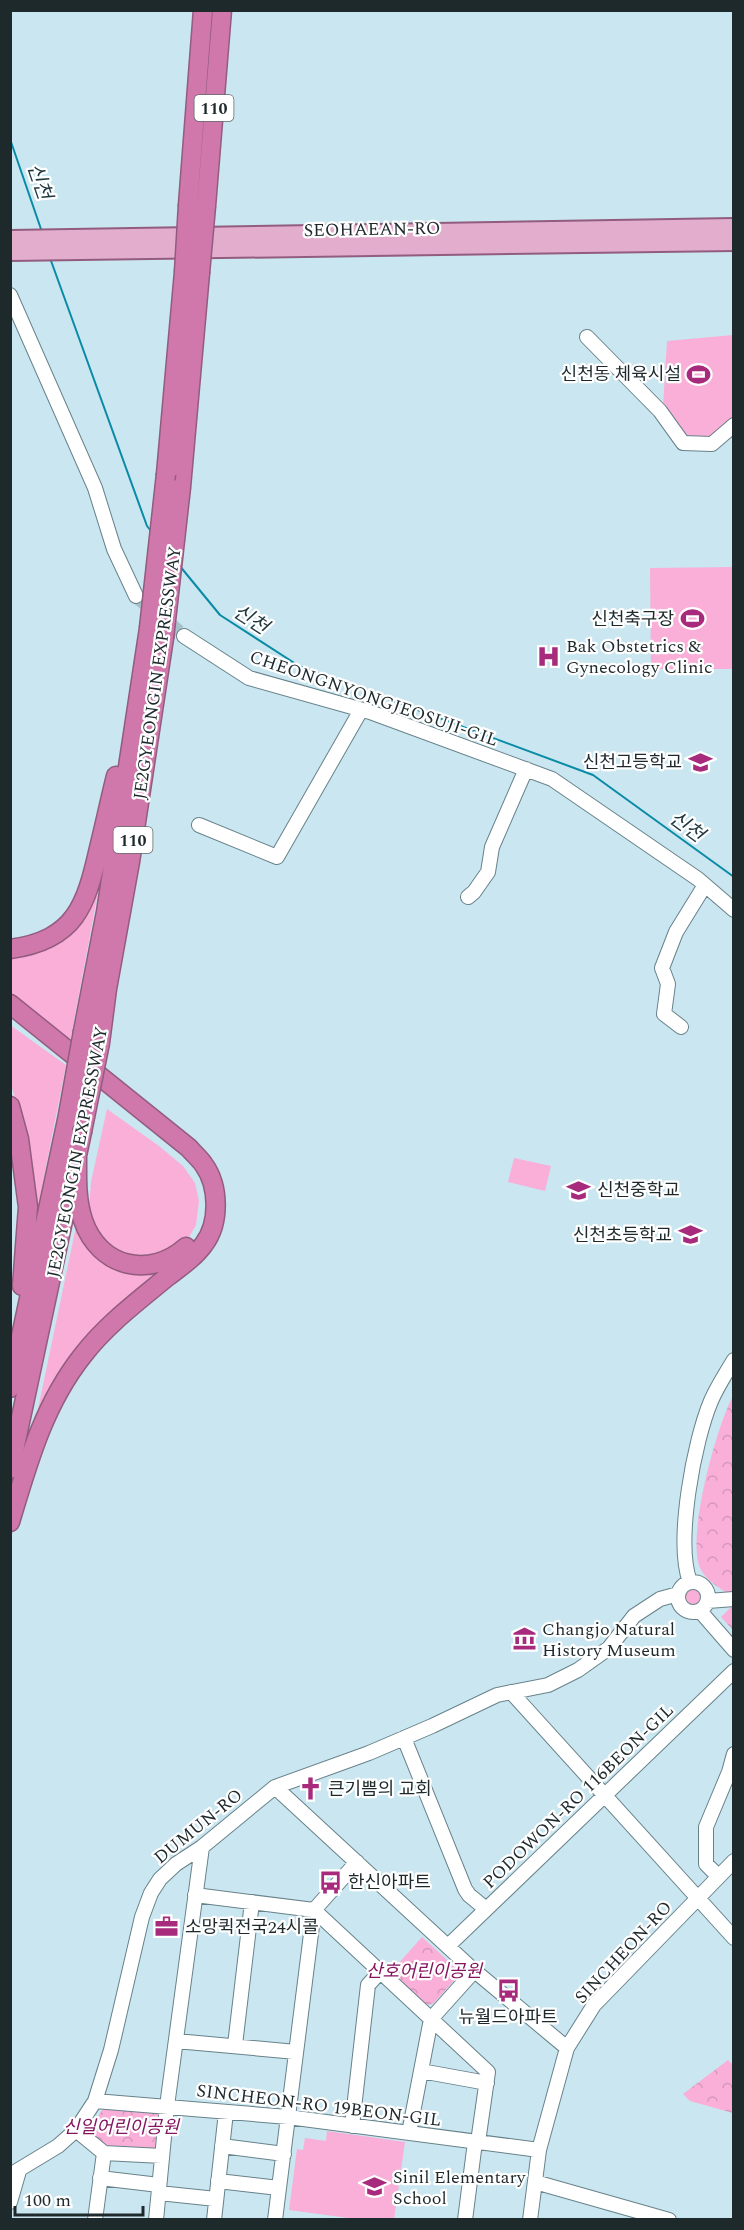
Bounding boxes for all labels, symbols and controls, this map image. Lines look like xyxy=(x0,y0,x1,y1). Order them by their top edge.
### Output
road number: 110 xyxy=(194,95,234,121)
water label: 신천 xyxy=(19,159,60,206)
street label: SEOHAEAN-RO xyxy=(303,215,441,244)
place label: 신천동 체육시설 xyxy=(561,361,681,388)
sports icon: 신천동 체육시설 xyxy=(686,361,712,387)
street label: JE2GYEONGIN EXPRESSWAY xyxy=(126,545,189,801)
water label: 신천 xyxy=(227,597,276,644)
place label: 신천축구장 xyxy=(591,606,674,633)
sports icon: 신천축구장 xyxy=(679,606,705,632)
place label: Bak Obstetrics & Gynecology Clinic xyxy=(566,633,713,681)
street label: CHEONGNYONGJEOSUJI-GIL xyxy=(246,643,502,754)
hospital icon: Bak Obstetrics & Gynecology Clinic xyxy=(535,643,561,669)
place label: 신천고등학교 xyxy=(583,749,682,776)
school or university icon: 신천고등학교 xyxy=(687,749,713,775)
water label: 신천 xyxy=(663,804,712,851)
road number: 110 xyxy=(114,827,152,853)
street label: JE2GYEONGIN EXPRESSWAY xyxy=(40,1024,115,1280)
school or university icon: 신천중학교 xyxy=(566,1177,592,1203)
place label: 신천중학교 xyxy=(597,1177,680,1204)
place label: 신천초등학교 xyxy=(573,1222,672,1249)
school or university icon: 신천초등학교 xyxy=(677,1222,703,1248)
place label: Changjo Natural History Museum xyxy=(542,1616,676,1664)
museum icon: Changjo Natural History Museum xyxy=(511,1626,537,1652)
street label: PODOWON-RO 116BEON-GIL xyxy=(477,1698,680,1895)
church icon: 큰기쁨의 교회 xyxy=(297,1776,323,1802)
place label: 큰기쁨의 교회 xyxy=(328,1776,432,1803)
street label: DUMUN-RO xyxy=(148,1782,249,1871)
bus stop icon: 한신아파트 xyxy=(317,1869,343,1895)
place label: 한신아파트 xyxy=(348,1869,431,1896)
street label: SINCHEON-RO xyxy=(568,1895,678,2010)
office icon: 소망퀵전국24시콜 xyxy=(154,1914,180,1940)
place label: 소망퀵전국24시콜 xyxy=(185,1914,319,1941)
park label: 산호어린이공원 xyxy=(366,1958,483,1985)
bus stop icon: 뉴월드아파트 xyxy=(495,1978,521,2004)
place label: 뉴월드아파트 xyxy=(458,2004,558,2031)
street label: SINCHEON-RO 19BEON-GIL xyxy=(195,2077,443,2134)
park label: 신일어린이공원 xyxy=(63,2114,180,2141)
place label: Sinil Elementary School xyxy=(393,2164,527,2212)
school or university icon: Sinil Elementary School xyxy=(362,2174,388,2200)
scale bar xyxy=(15,2179,142,2217)
text: 100 m xyxy=(24,2187,71,2214)

